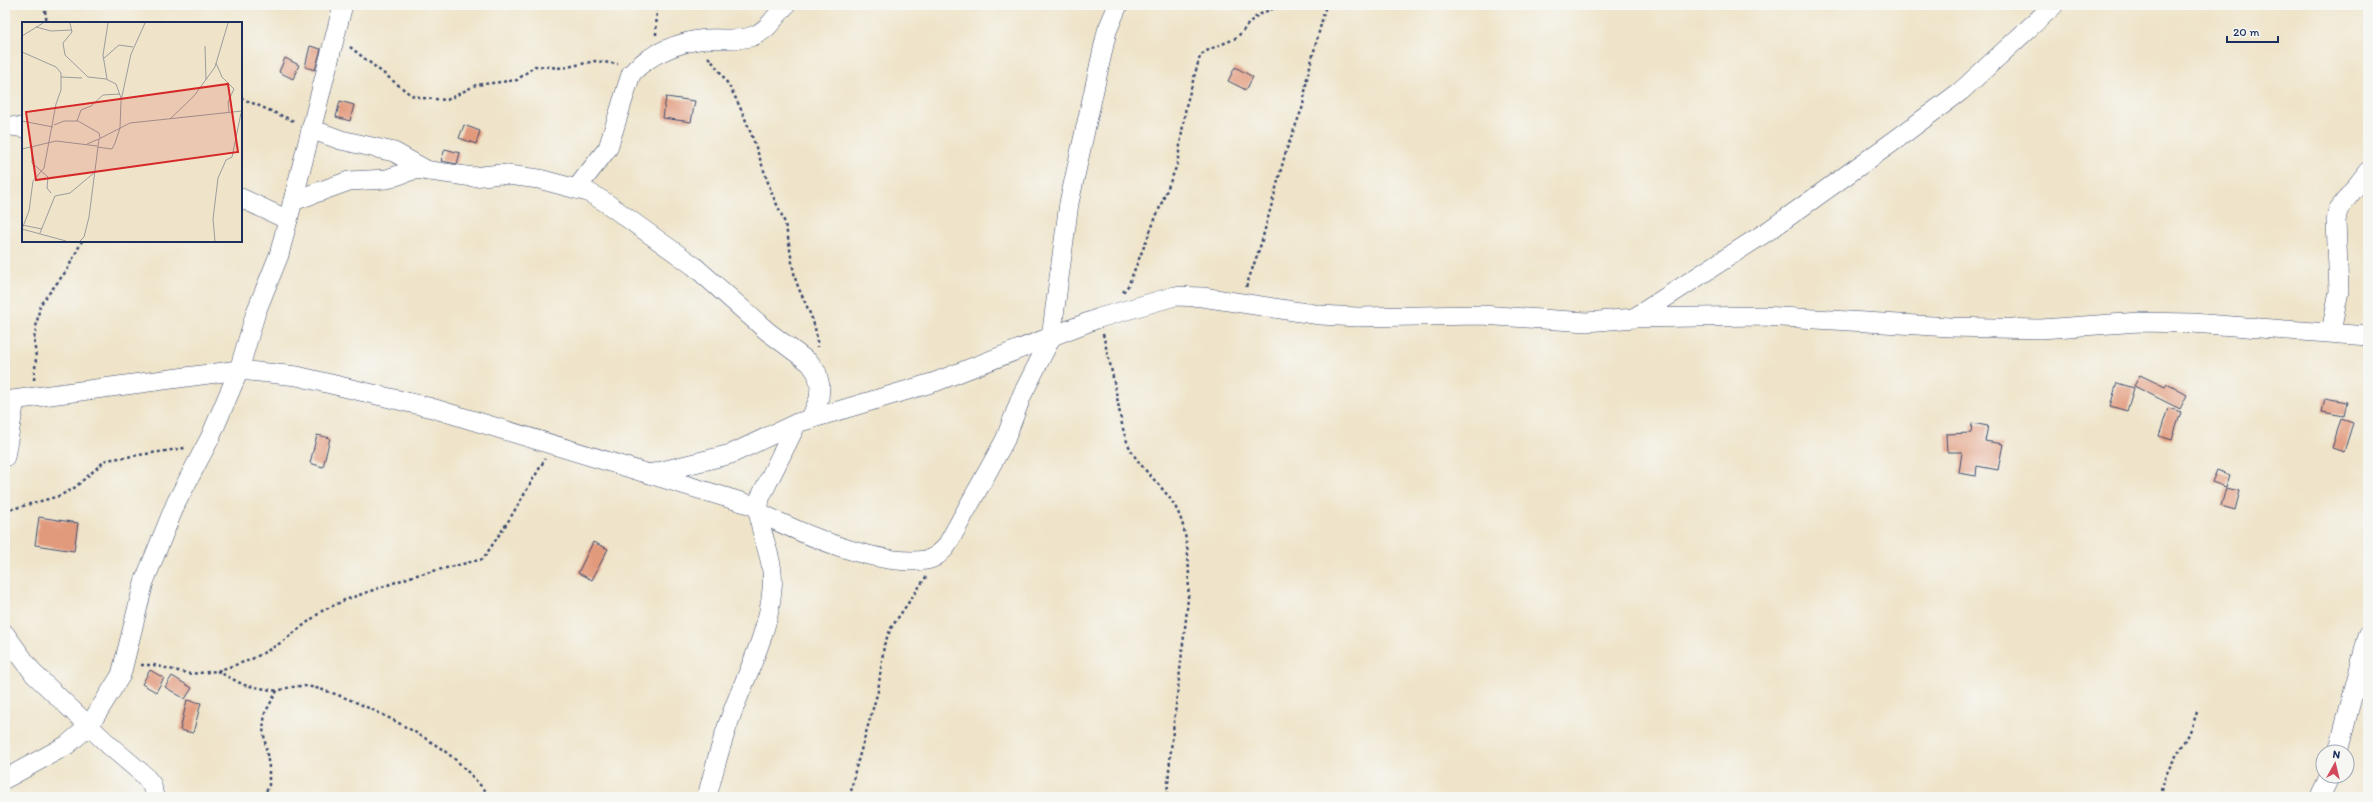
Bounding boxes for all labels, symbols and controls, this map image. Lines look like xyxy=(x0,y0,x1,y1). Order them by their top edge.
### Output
scale bar xyxy=(2227,18,2278,44)
inset map xyxy=(22,22,242,242)
text: 20 m xyxy=(2233,25,2260,39)
north arrow xyxy=(2315,744,2355,784)
text: N xyxy=(2332,748,2341,762)

